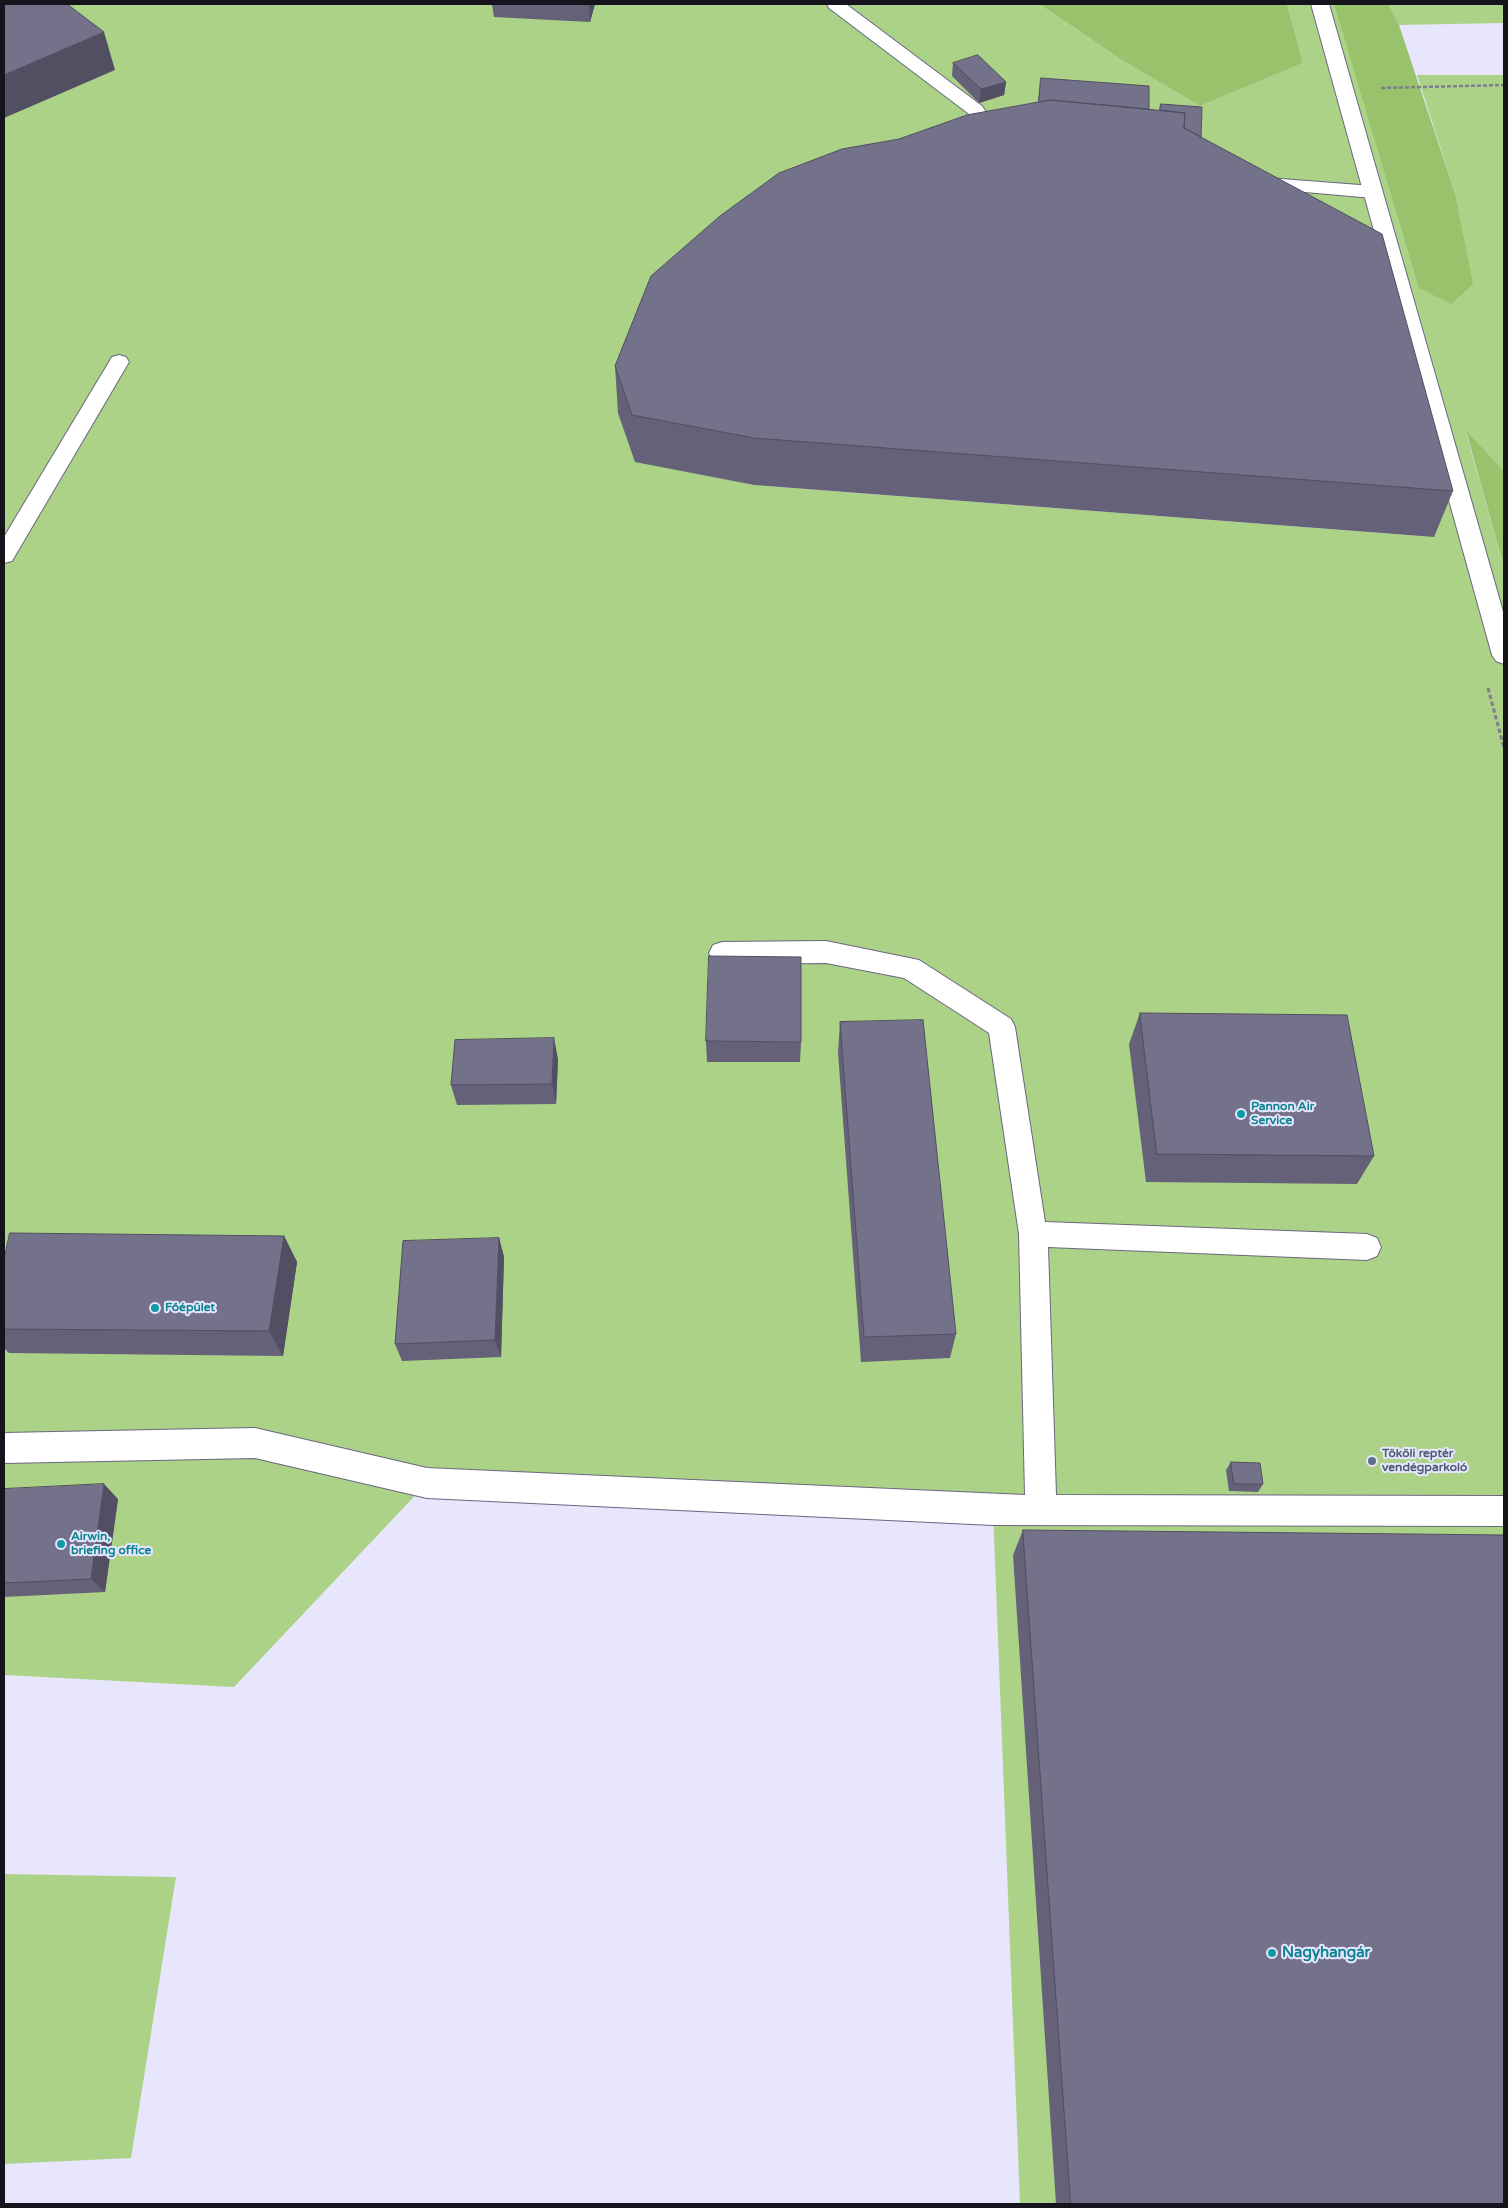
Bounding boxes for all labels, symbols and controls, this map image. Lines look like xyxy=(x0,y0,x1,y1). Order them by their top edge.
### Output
place label: Pannon Air Service xyxy=(1251,1100,1314,1128)
marker: Pannon Air Service xyxy=(1235,1108,1247,1120)
place label: Főépület xyxy=(165,1301,215,1315)
marker: Főépület xyxy=(149,1302,161,1314)
place label: Tököli reptér vendégparkoló xyxy=(1382,1447,1467,1475)
marker: Tököli reptér vendégparkoló xyxy=(1366,1455,1378,1467)
place label: Airwin, briefing office xyxy=(71,1530,151,1558)
marker: Airwin, briefing office xyxy=(55,1538,67,1550)
place label: Nagyhangár xyxy=(1282,1944,1370,1962)
marker: Nagyhangár xyxy=(1266,1947,1278,1959)

